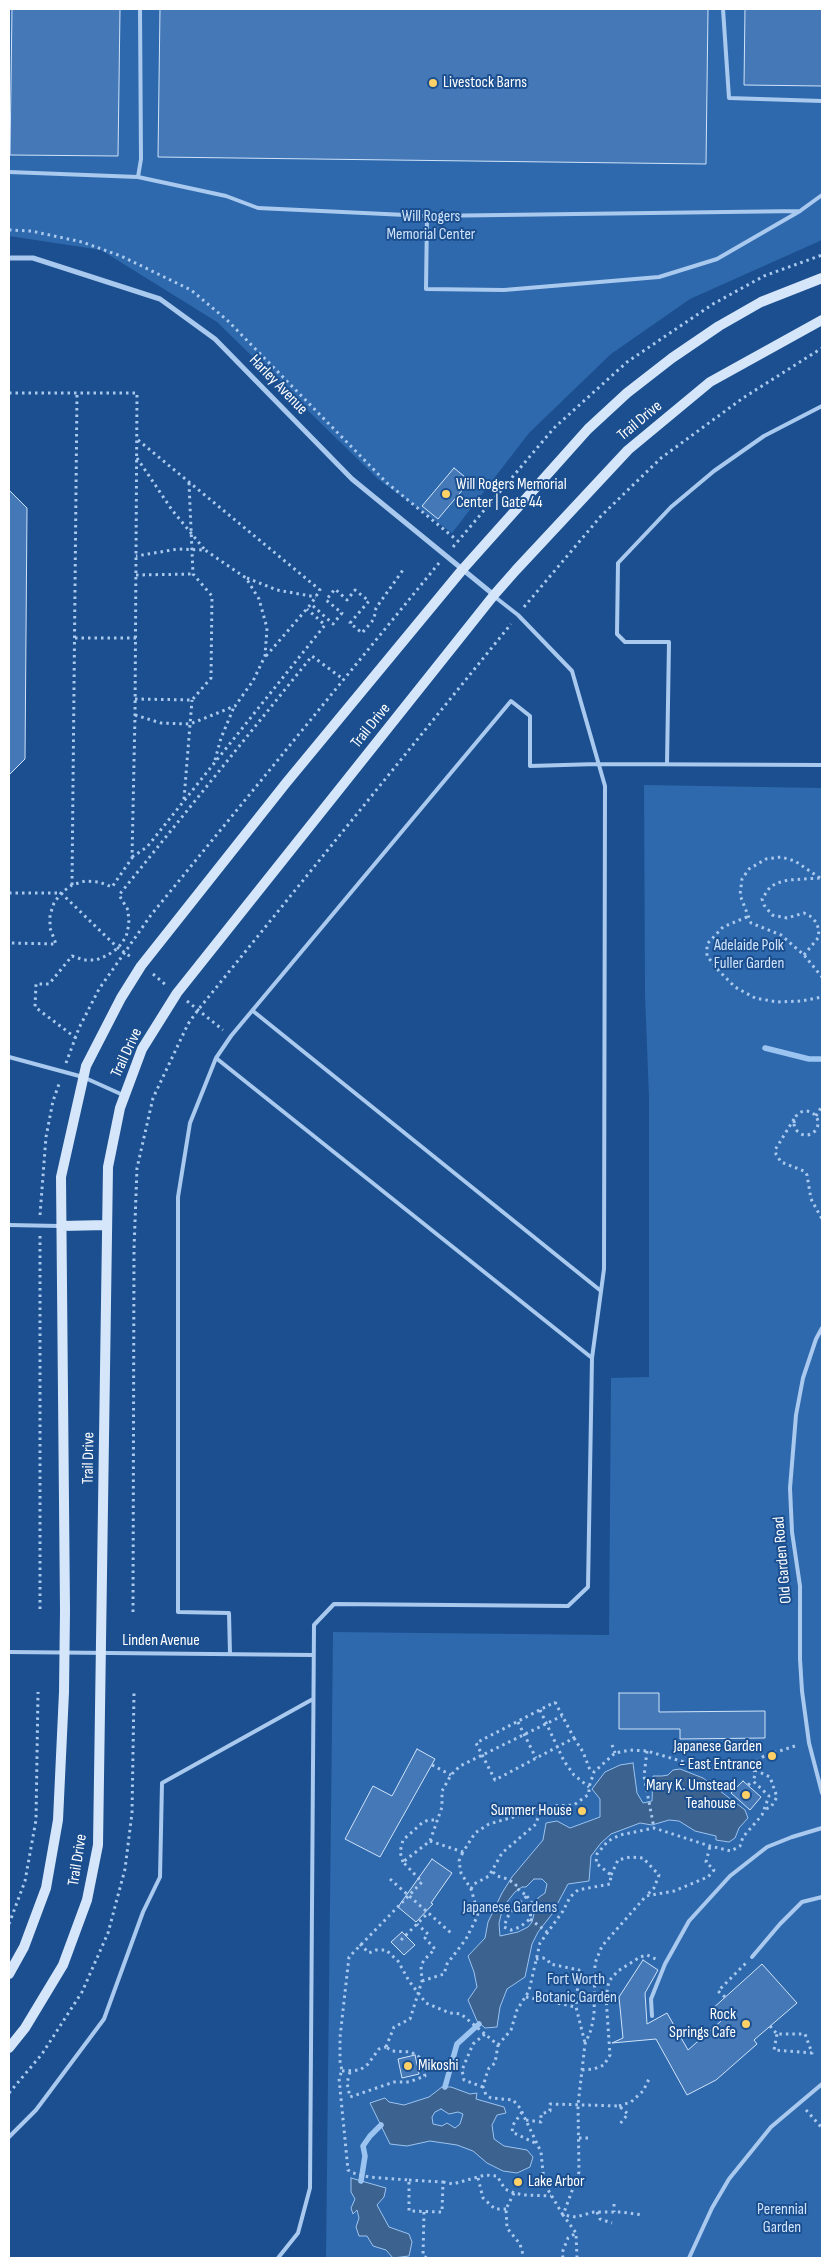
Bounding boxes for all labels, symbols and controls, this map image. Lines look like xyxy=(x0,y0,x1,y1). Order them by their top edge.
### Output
place label: Livestock Barns xyxy=(443,73,527,93)
marker: Livestock Barns xyxy=(427,77,439,89)
park label: Will Rogers Memorial Center xyxy=(387,207,475,245)
street label: Harley Avenue xyxy=(245,351,311,419)
street label: Trail Drive xyxy=(614,397,666,445)
place label: Will Rogers Memorial Center | Gate 44 xyxy=(456,475,567,513)
marker: Will Rogers Memorial Center | Gate 44 xyxy=(440,488,452,500)
street label: Trail Drive xyxy=(347,700,395,752)
park label: Adelaide Polk Fuller Garden xyxy=(714,936,784,974)
street label: Trail Drive xyxy=(107,1025,147,1081)
street label: Trail Drive xyxy=(79,1432,99,1484)
street label: Old Garden Road xyxy=(770,1516,796,1604)
street label: Linden Avenue xyxy=(122,1631,200,1651)
place label: Japanese Garden - East Entrance xyxy=(673,1737,762,1775)
marker: Japanese Garden - East Entrance xyxy=(766,1750,778,1762)
place label: Mary K. Umstead Teahouse xyxy=(646,1776,736,1814)
marker: Mary K. Umstead Teahouse xyxy=(740,1789,752,1801)
place label: Summer House xyxy=(491,1801,572,1821)
marker: Summer House xyxy=(576,1805,588,1817)
street label: Trail Drive xyxy=(64,1833,92,1887)
park label: Japanese Gardens xyxy=(463,1898,557,1918)
park label: Fort Worth Botanic Garden xyxy=(535,1970,617,2008)
place label: Rock Springs Cafe xyxy=(669,2005,736,2043)
marker: Rock Springs Cafe xyxy=(740,2018,752,2030)
place label: Mikoshi xyxy=(418,2056,459,2076)
marker: Mikoshi xyxy=(402,2060,414,2072)
place label: Lake Arbor xyxy=(528,2172,585,2192)
marker: Lake Arbor xyxy=(512,2176,524,2188)
park label: Perennial Garden xyxy=(757,2200,807,2238)

